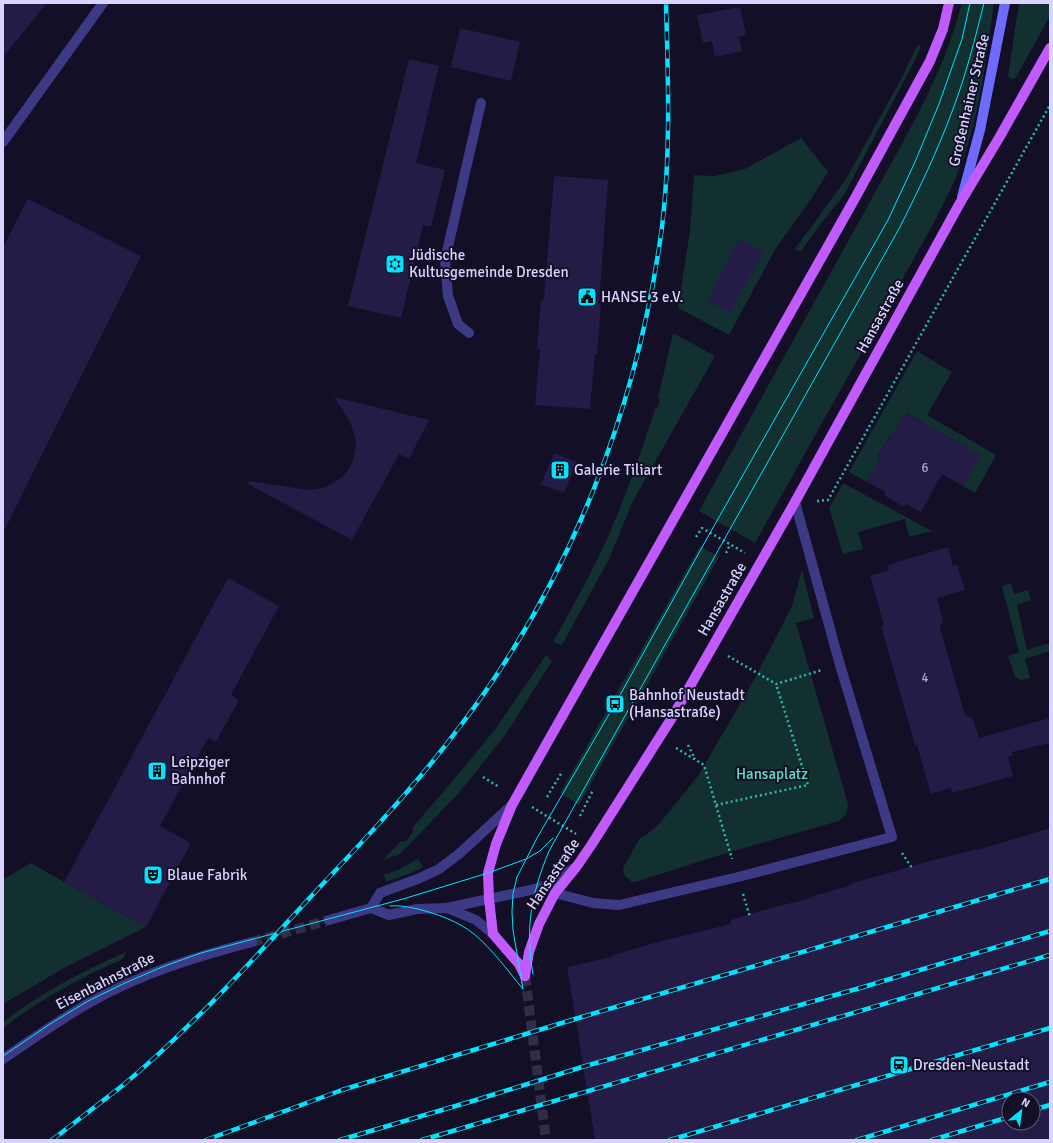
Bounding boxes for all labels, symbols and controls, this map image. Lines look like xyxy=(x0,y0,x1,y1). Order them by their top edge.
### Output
street label: Großenhainer Straße xyxy=(945,32,993,168)
place label: Jüdische Kultusgemeinde Dresden xyxy=(409,246,569,281)
synagogue icon: Jüdische Kultusgemeinde Dresden xyxy=(384,253,406,275)
street label: Hansastraße xyxy=(852,276,908,356)
public building icon: HANSE 3 e.V. xyxy=(576,286,598,308)
place label: HANSE 3 e.V. xyxy=(601,288,683,306)
building icon: Galerie Tiliart xyxy=(549,459,571,481)
house number: 6 xyxy=(921,460,929,476)
place label: Galerie Tiliart xyxy=(574,461,662,479)
street label: Hansastraße xyxy=(694,559,750,639)
house number: 4 xyxy=(921,670,929,686)
place label: Bahnhof Neustadt (Hansastraße) xyxy=(629,686,745,721)
bus stop icon: Bahnhof Neustadt (Hansastraße) xyxy=(604,693,626,715)
place label: Leipziger Bahnhof xyxy=(171,753,230,788)
building icon: Leipziger Bahnhof xyxy=(146,760,168,782)
park label: Hansaplatz xyxy=(736,765,808,783)
street label: Hansastraße xyxy=(523,835,583,913)
theatre icon: Blaue Fabrik xyxy=(142,864,164,886)
place label: Blaue Fabrik xyxy=(167,866,248,884)
street label: Eisenbahnstraße xyxy=(53,948,157,1014)
station icon: Dresden-Neustadt xyxy=(888,1054,910,1076)
place label: Dresden-Neustadt xyxy=(913,1056,1029,1074)
north arrow xyxy=(1001,1091,1041,1131)
text: N xyxy=(1019,1095,1032,1110)

